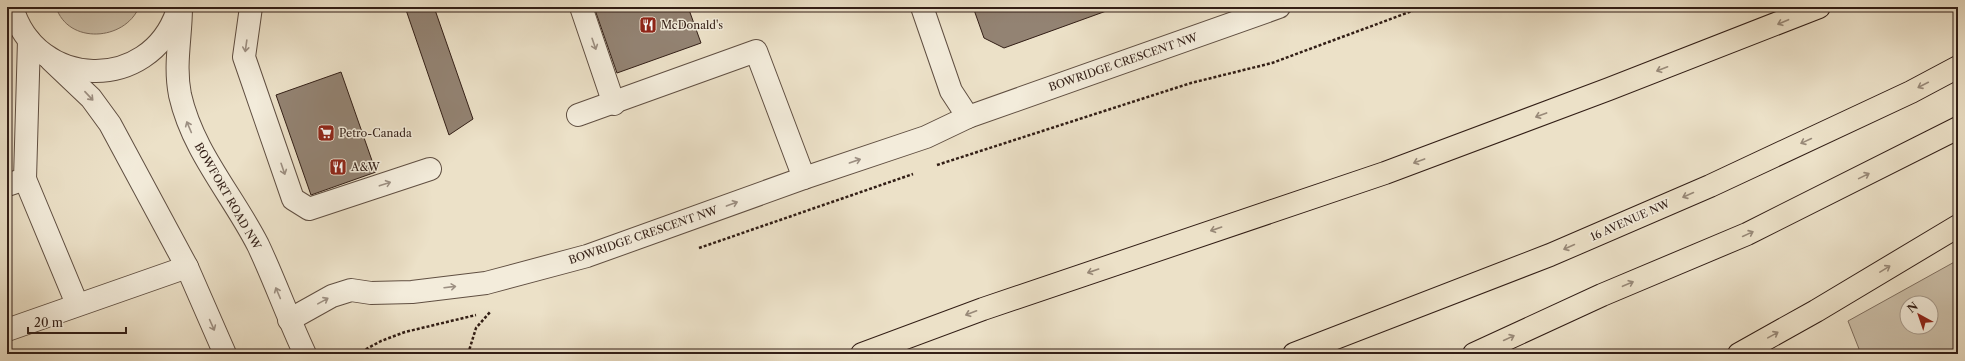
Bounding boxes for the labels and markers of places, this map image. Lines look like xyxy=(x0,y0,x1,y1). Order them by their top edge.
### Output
restaurant icon: McDonald's xyxy=(638,15,658,35)
place label: McDonald's xyxy=(661,18,723,32)
supermarket icon: Petro-Canada xyxy=(316,123,336,143)
place label: Petro-Canada xyxy=(339,126,412,140)
restaurant icon: A&W xyxy=(328,157,348,177)
place label: A&W xyxy=(350,160,381,174)

